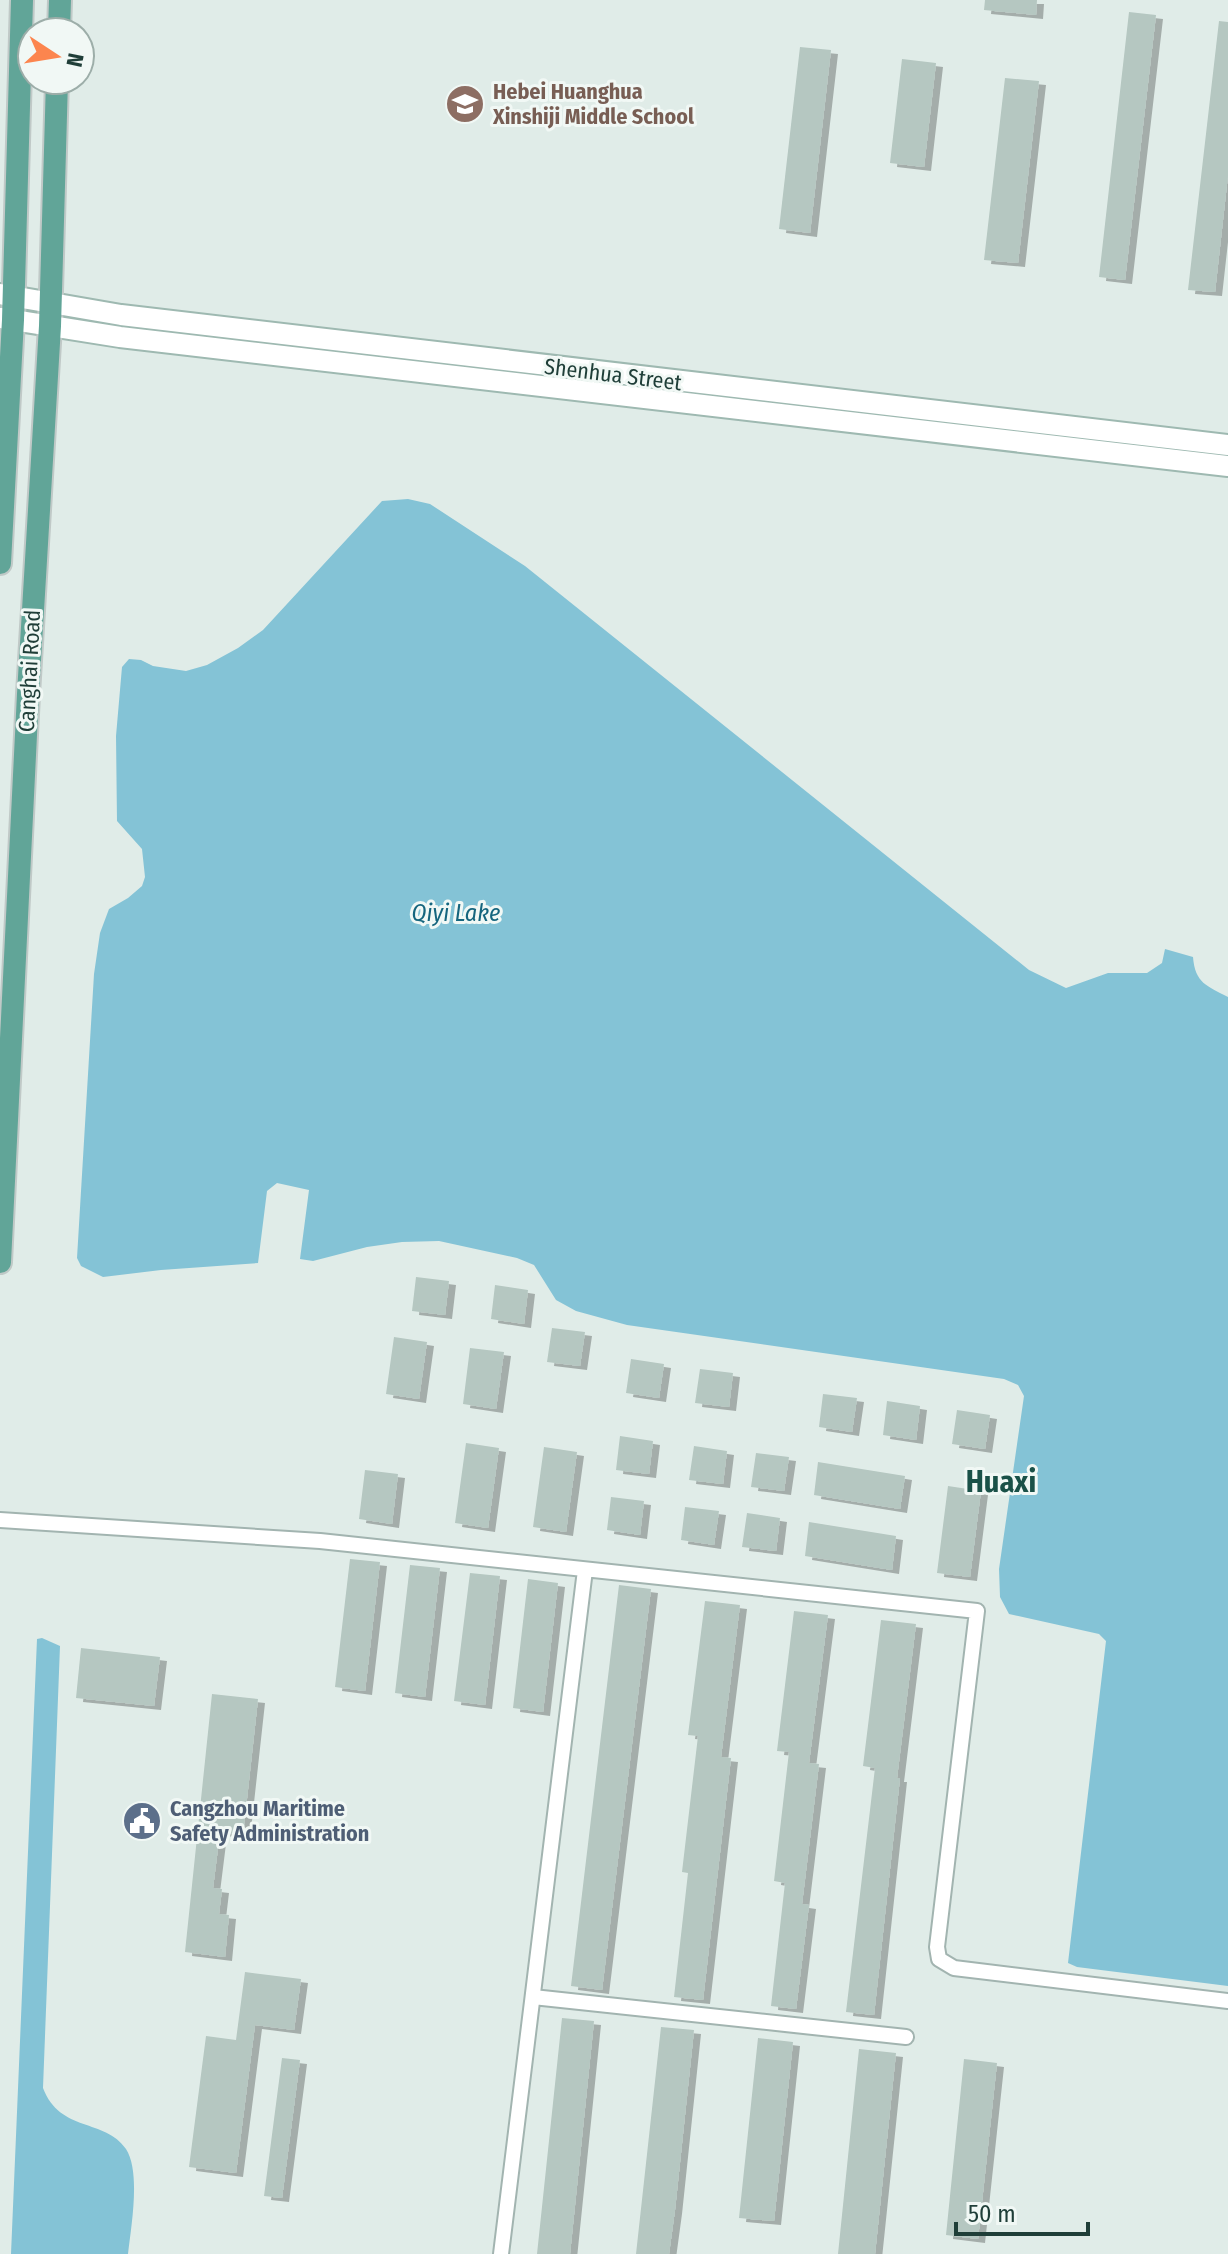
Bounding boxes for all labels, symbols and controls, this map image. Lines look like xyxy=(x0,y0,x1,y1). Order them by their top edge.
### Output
north arrow xyxy=(16,16,96,96)
text: N xyxy=(60,51,90,69)
place label: Hebei Huanghua Xinshiji Middle School xyxy=(492,78,695,130)
school or university icon: Hebei Huanghua Xinshiji Middle School xyxy=(444,83,486,125)
street label: Shenhua Street xyxy=(543,353,684,396)
street label: Canghai Road xyxy=(13,609,46,733)
water label: Qiyi Lake xyxy=(412,899,500,927)
district label: Huaxi xyxy=(966,1464,1036,1500)
place label: Cangzhou Maritime Safety Administration xyxy=(170,1795,369,1847)
public building icon: Cangzhou Maritime Safety Administration xyxy=(121,1800,163,1842)
scale bar xyxy=(956,2186,1088,2236)
text: 50 m xyxy=(968,2200,1016,2228)

